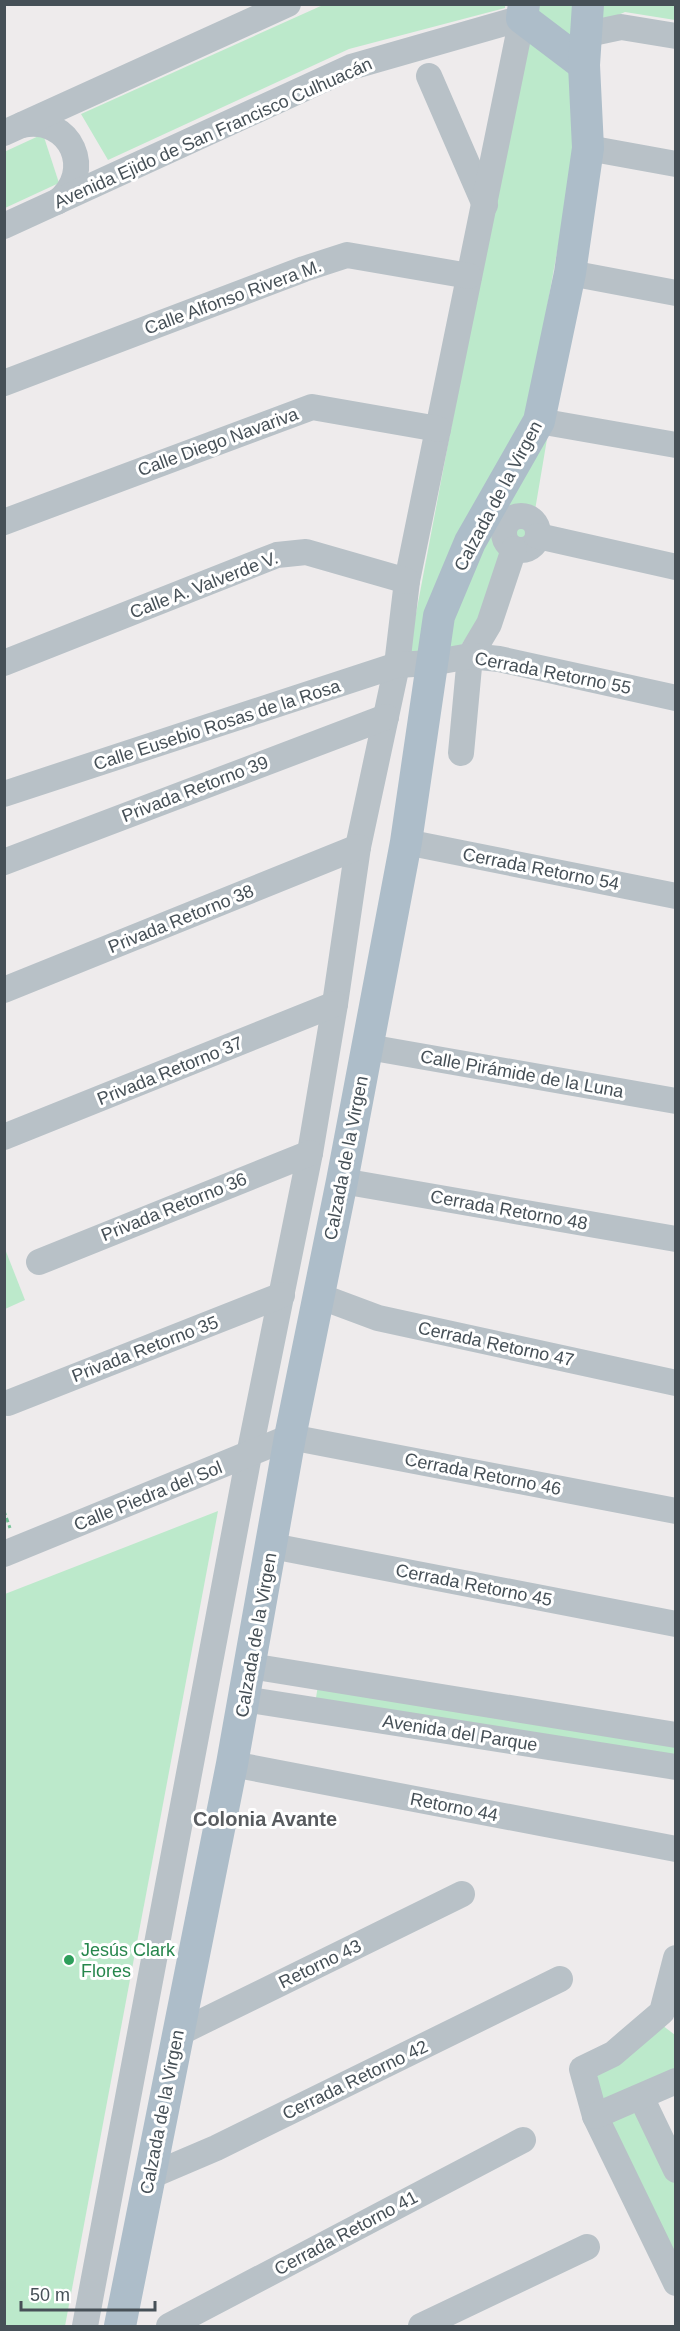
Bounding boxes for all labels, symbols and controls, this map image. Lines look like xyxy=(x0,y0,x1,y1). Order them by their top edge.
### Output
street label: Avenida Ejido de San Francisco Culhuacán xyxy=(51,54,375,212)
street label: Calle Alfonso Rivera M. xyxy=(142,256,324,338)
street label: Calle Diego Navariva xyxy=(135,403,302,480)
street label: Calzada de la Virgen xyxy=(450,418,546,574)
street label: Calle A. Valverde V. xyxy=(127,548,281,622)
street label: Cerrada Retorno 55 xyxy=(473,648,633,698)
street label: Calle Eusebio Rosas de la Rosa xyxy=(91,675,344,774)
street label: Privada Retorno 39 xyxy=(119,752,271,826)
street label: Cerrada Retorno 54 xyxy=(461,844,621,894)
street label: Privada Retorno 38 xyxy=(105,881,257,957)
street label: Privada Retorno 37 xyxy=(94,1033,246,1109)
street label: Calle Pirámide de la Luna xyxy=(419,1046,626,1102)
street label: Calzada de la Virgen xyxy=(320,1074,372,1242)
street label: Privada Retorno 36 xyxy=(98,1169,250,1245)
street label: Cerrada Retorno 48 xyxy=(429,1186,589,1234)
street label: Privada Retorno 35 xyxy=(69,1312,221,1386)
street label: Cerrada Retorno 47 xyxy=(416,1318,576,1370)
street label: Cerrada Retorno 46 xyxy=(403,1449,563,1499)
street label: Calle Piedra del Sol xyxy=(71,1457,225,1535)
street label: Calzada de la Virgen xyxy=(232,1551,280,1719)
street label: Cerrada Retorno 45 xyxy=(394,1560,554,1610)
street label: Avenida del Parque xyxy=(381,1711,539,1755)
street label: Retorno 44 xyxy=(408,1789,500,1825)
district label: Colonia Avante xyxy=(193,1808,337,1830)
street label: Retorno 43 xyxy=(276,1935,364,1993)
place label: Jesús Clark Flores xyxy=(81,1940,176,1981)
marker: Jesús Clark Flores xyxy=(62,1953,76,1967)
street label: Calzada de la Virgen xyxy=(136,2028,188,2196)
street label: Cerrada Retorno 42 xyxy=(279,2036,431,2124)
street label: Cerrada Retorno 41 xyxy=(271,2187,421,2279)
scale bar xyxy=(21,2274,154,2312)
text: 50 m xyxy=(30,2285,70,2305)

